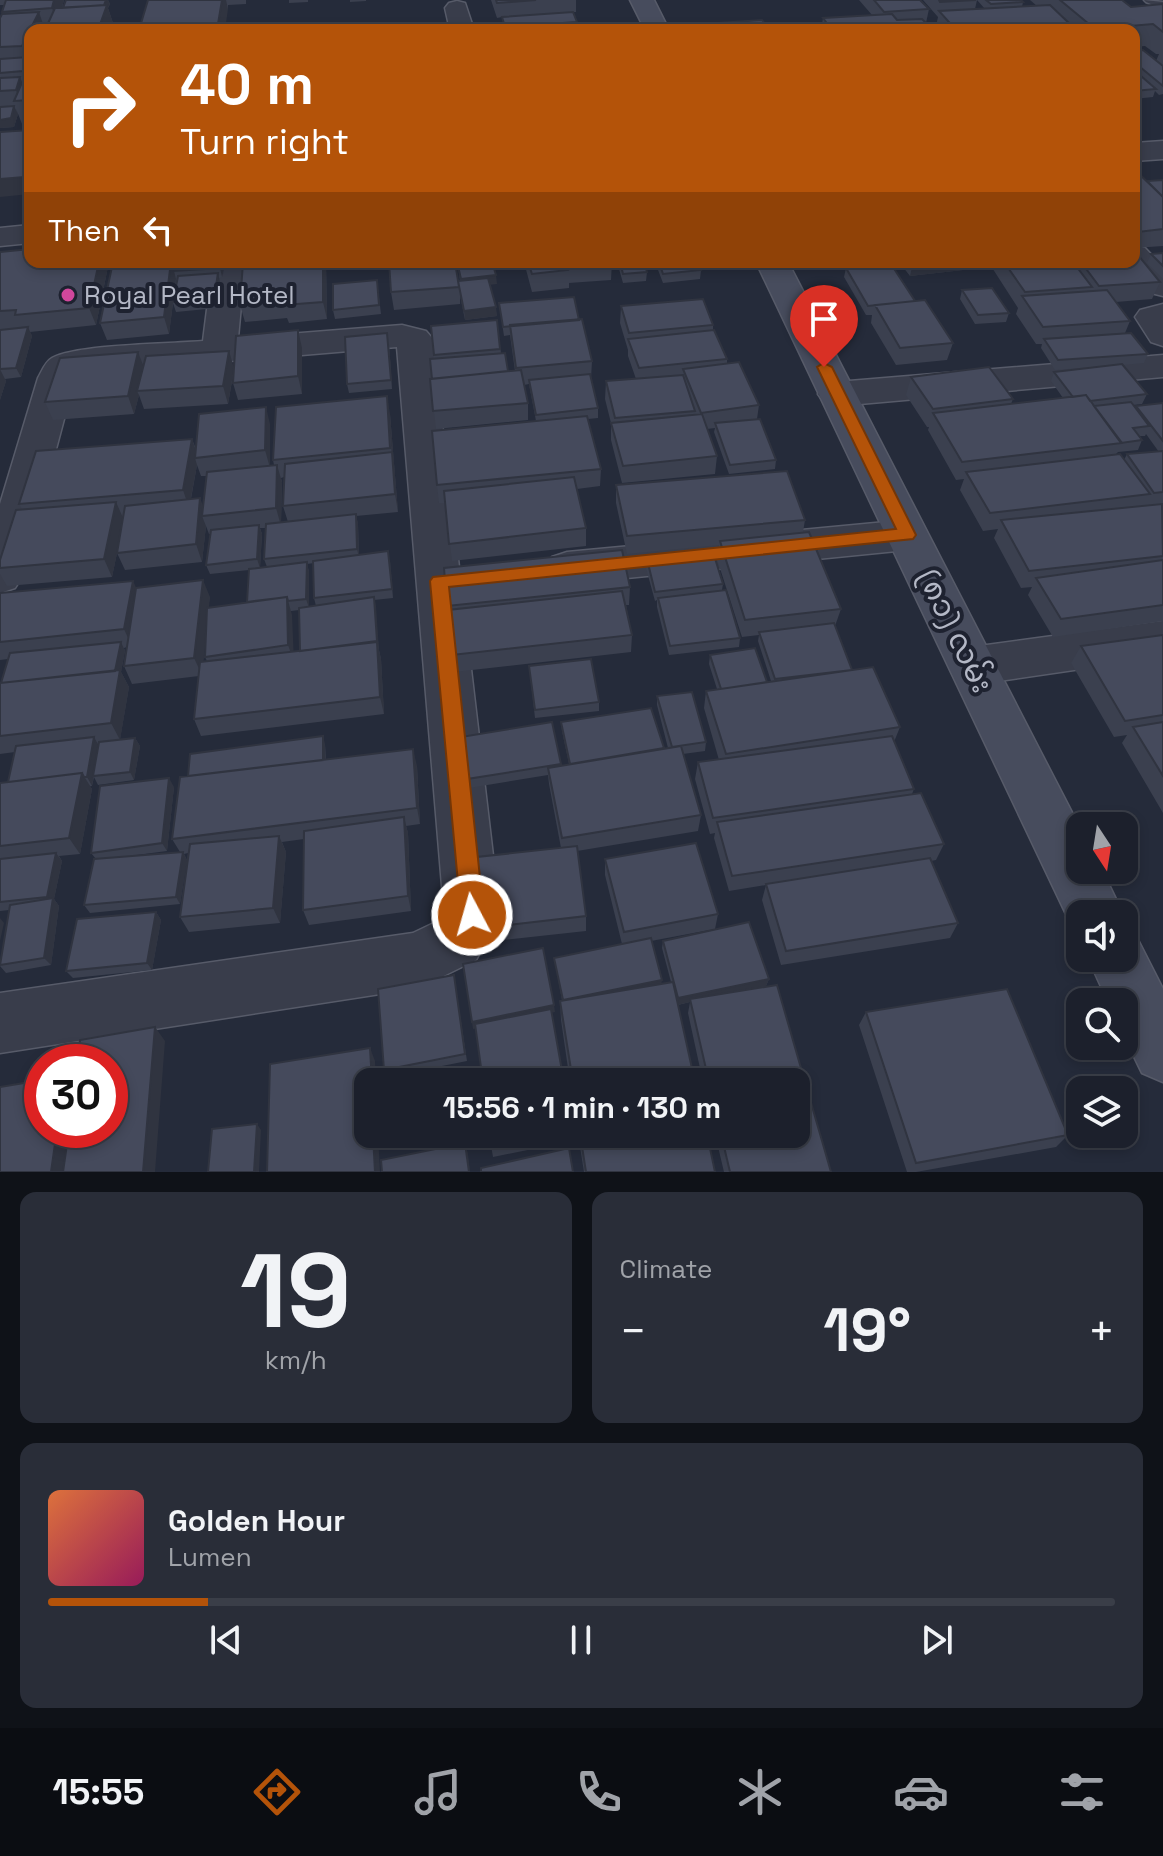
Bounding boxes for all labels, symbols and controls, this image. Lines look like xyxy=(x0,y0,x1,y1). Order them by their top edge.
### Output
text: 40 m xyxy=(180,49,314,120)
icon: right xyxy=(48,56,152,160)
text: Turn right xyxy=(180,119,349,165)
icon: left xyxy=(136,208,180,252)
text: Then xyxy=(48,211,120,250)
place label: Royal Pearl Hotel xyxy=(84,278,295,312)
pin xyxy=(790,285,858,367)
marker: Royal Pearl Hotel xyxy=(59,286,77,304)
icon: arrive xyxy=(802,297,846,341)
street label: (၈၁) လမ်း xyxy=(909,562,1004,699)
north arrow xyxy=(1066,812,1138,884)
map controls xyxy=(1066,812,1138,1148)
position arrow xyxy=(430,873,514,957)
button: sound xyxy=(1066,900,1138,972)
button: search xyxy=(1066,988,1138,1060)
speed limit sign: 30 xyxy=(24,1044,128,1148)
button: layers xyxy=(1066,1076,1138,1148)
text: 15:56 · 1 min · 130 m xyxy=(443,1088,721,1127)
text: 19 xyxy=(240,1225,351,1357)
text: Climate xyxy=(620,1252,712,1286)
text: 19° xyxy=(823,1292,911,1369)
text: − xyxy=(620,1303,647,1359)
text: + xyxy=(1088,1303,1115,1359)
text: km/h xyxy=(265,1343,327,1377)
text: Golden Hour xyxy=(168,1501,345,1540)
text: Lumen xyxy=(168,1540,252,1574)
icon: previous xyxy=(204,1618,248,1662)
icon: pause xyxy=(559,1618,603,1662)
icon: next xyxy=(915,1618,959,1662)
icon: directions xyxy=(249,1764,305,1820)
icon: music xyxy=(410,1764,466,1820)
icon: phone xyxy=(571,1764,627,1820)
icon: climate xyxy=(732,1764,788,1820)
icon: car xyxy=(893,1764,949,1820)
icon: filters xyxy=(1054,1764,1110,1820)
text: 15:55 xyxy=(53,1769,144,1815)

